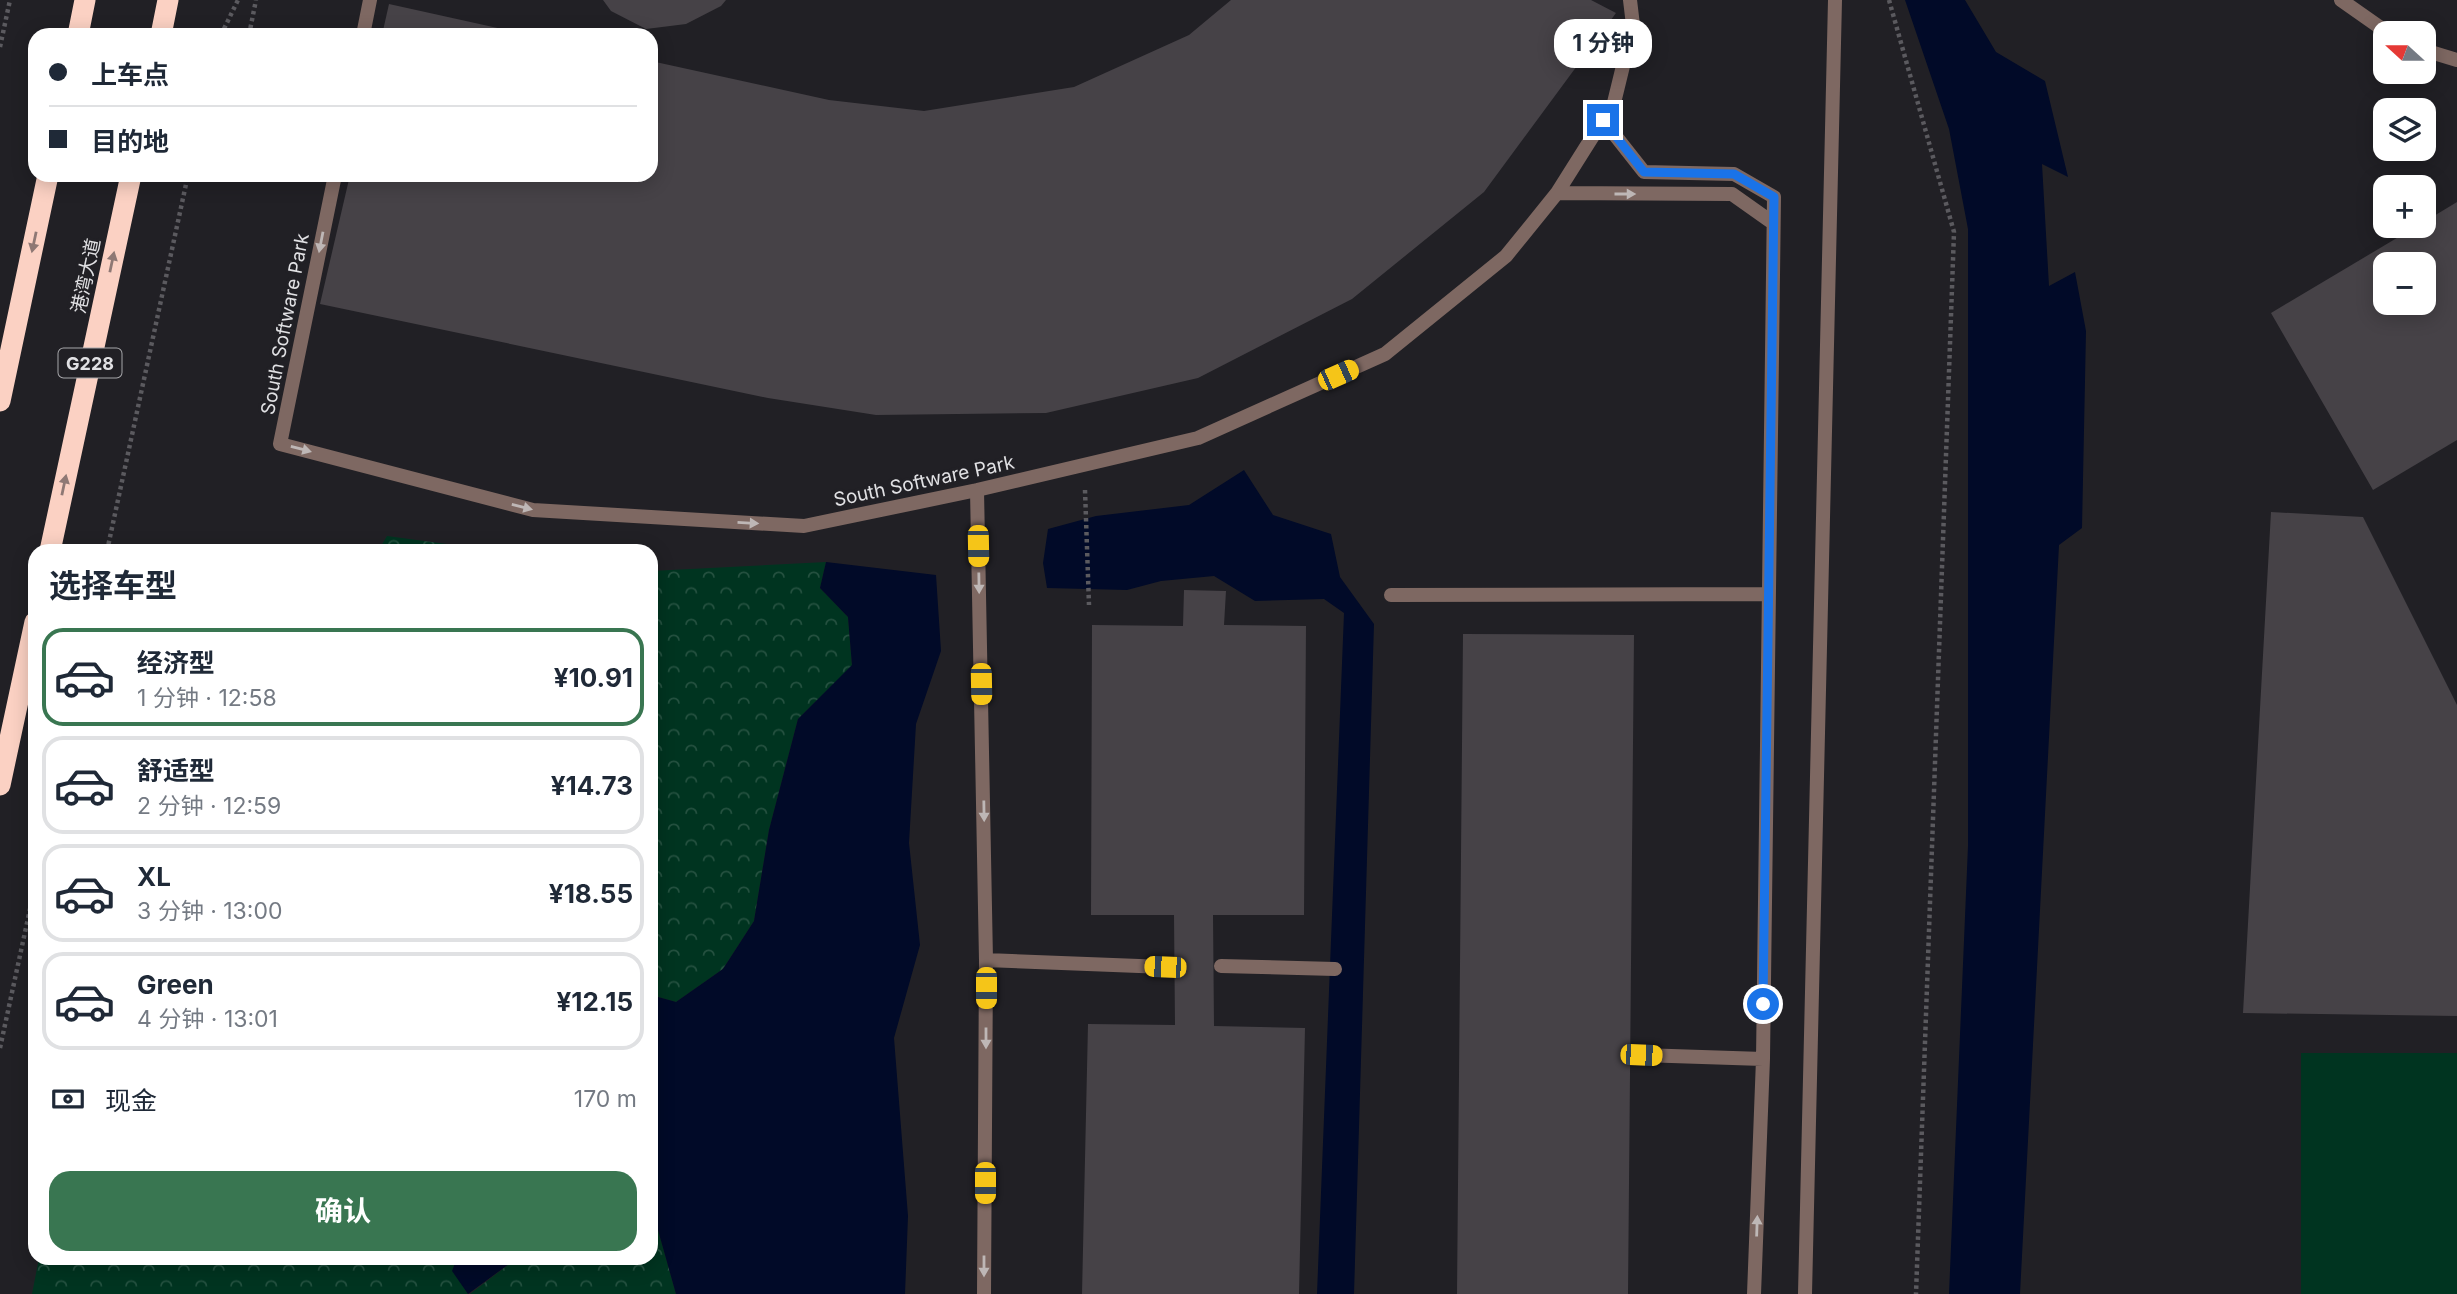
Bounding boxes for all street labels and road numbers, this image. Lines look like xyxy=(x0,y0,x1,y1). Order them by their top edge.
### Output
street label: South Software Park xyxy=(256,231,314,417)
street label: 港湾大道 xyxy=(67,236,105,316)
road number: G228 xyxy=(58,348,122,377)
street label: South Software Park xyxy=(832,450,1017,511)

